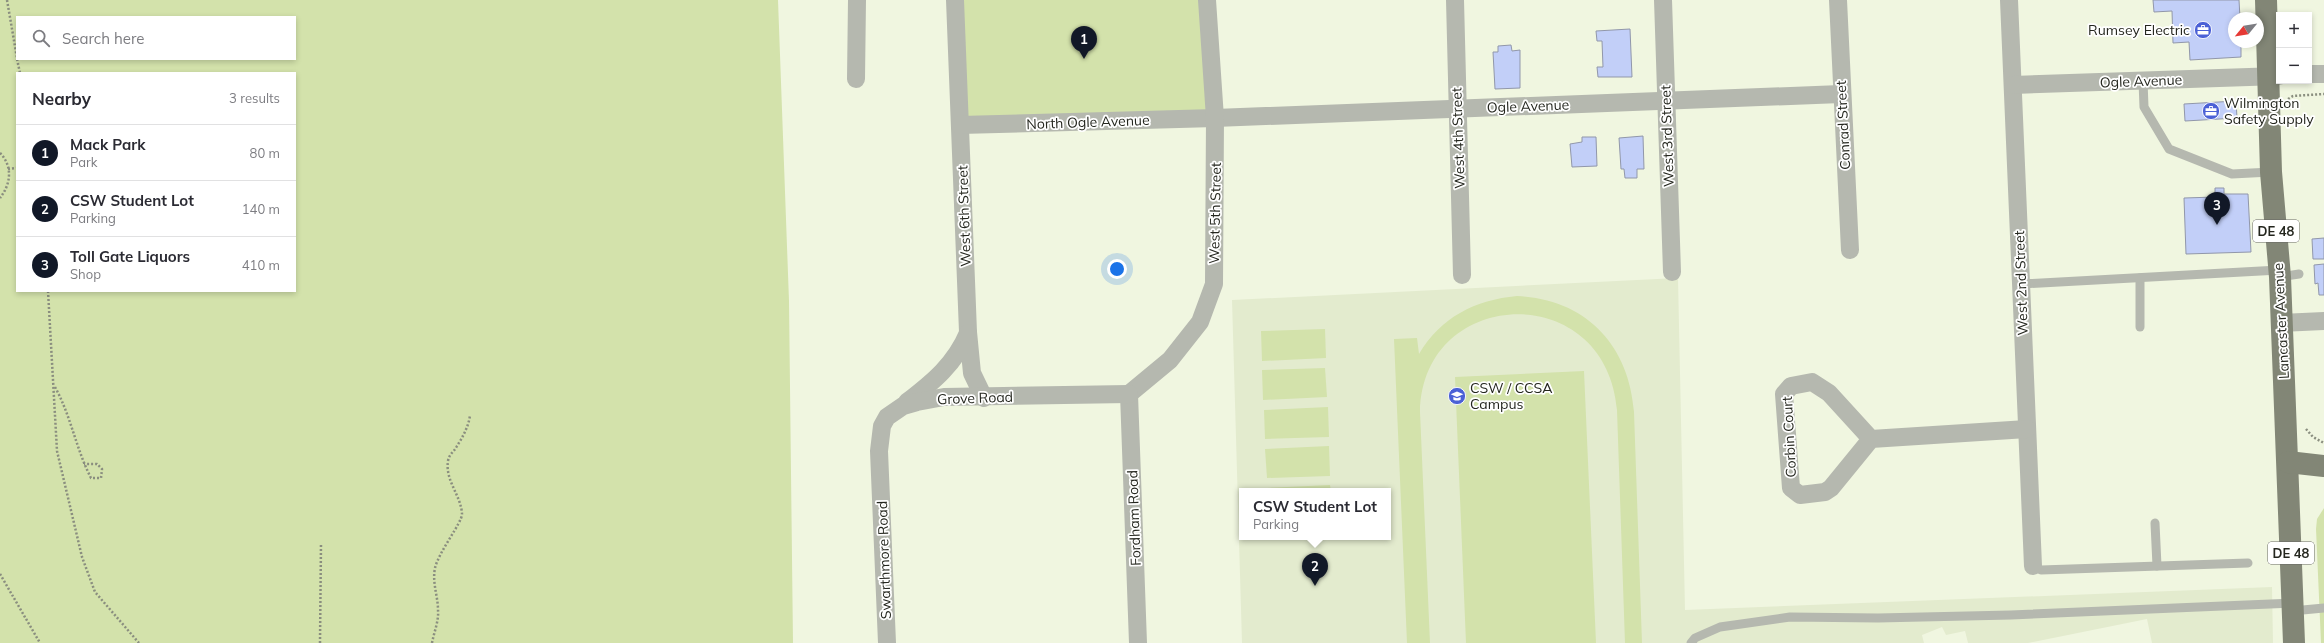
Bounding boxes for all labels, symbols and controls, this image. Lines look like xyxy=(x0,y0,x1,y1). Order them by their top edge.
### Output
north arrow xyxy=(2228,12,2264,48)
map controls xyxy=(2276,12,2312,84)
button: + xyxy=(2276,12,2312,48)
search box xyxy=(16,16,296,60)
office icon: Rumsey Electric xyxy=(2193,20,2213,40)
place label: Rumsey Electric xyxy=(2088,21,2190,39)
pin: 1 xyxy=(1071,26,1097,59)
icon: search xyxy=(30,27,52,49)
text: Search here xyxy=(62,29,144,48)
button: − xyxy=(2276,48,2312,84)
street label: Ogle Avenue xyxy=(2099,71,2183,91)
street label: Conrad Street xyxy=(1832,80,1854,170)
street label: West 3rd Street xyxy=(1656,85,1678,187)
street label: West 4th Street xyxy=(1447,87,1469,189)
text: Nearby xyxy=(32,88,91,109)
text: 3 results xyxy=(229,90,280,106)
place label: Wilmington Safety Supply xyxy=(2224,94,2314,128)
street label: Ogle Avenue xyxy=(1486,96,1570,116)
office icon: Wilmington Safety Supply xyxy=(2201,101,2221,121)
street label: North Ogle Avenue xyxy=(1026,111,1150,133)
text: Mack Park xyxy=(70,135,145,154)
text: 1 xyxy=(41,145,49,161)
text: 80 m xyxy=(250,145,280,161)
text: Park xyxy=(70,154,97,170)
street label: West 5th Street xyxy=(1205,162,1225,264)
street label: West 6th Street xyxy=(953,165,975,267)
text: CSW Student Lot xyxy=(70,191,194,210)
pin: 3 xyxy=(2204,192,2230,225)
text: 2 xyxy=(41,201,49,217)
text: 140 m xyxy=(242,201,280,217)
text: Parking xyxy=(70,210,116,226)
road number: DE 48 xyxy=(2253,220,2299,242)
street label: West 2nd Street xyxy=(2010,230,2032,336)
text: Toll Gate Liquors xyxy=(70,247,190,266)
text: 3 xyxy=(41,257,49,273)
text: 410 m xyxy=(242,257,280,273)
your location xyxy=(1107,259,1127,279)
street label: Lancaster Avenue xyxy=(2269,262,2293,380)
text: Shop xyxy=(70,266,101,282)
place label: CSW / CCSA Campus xyxy=(1470,379,1553,413)
school or university icon: CSW / CCSA Campus xyxy=(1447,386,1467,406)
street label: Grove Road xyxy=(937,388,1013,408)
street label: Corbin Court xyxy=(1778,396,1800,478)
street label: Fordham Road xyxy=(1123,470,1145,566)
popup xyxy=(1239,488,1391,540)
text: CSW Student Lot xyxy=(1253,497,1377,516)
street label: Swarthmore Road xyxy=(873,500,895,620)
text: Parking xyxy=(1253,516,1299,532)
road number: DE 48 xyxy=(2268,542,2314,564)
pin: 2 xyxy=(1302,553,1328,586)

